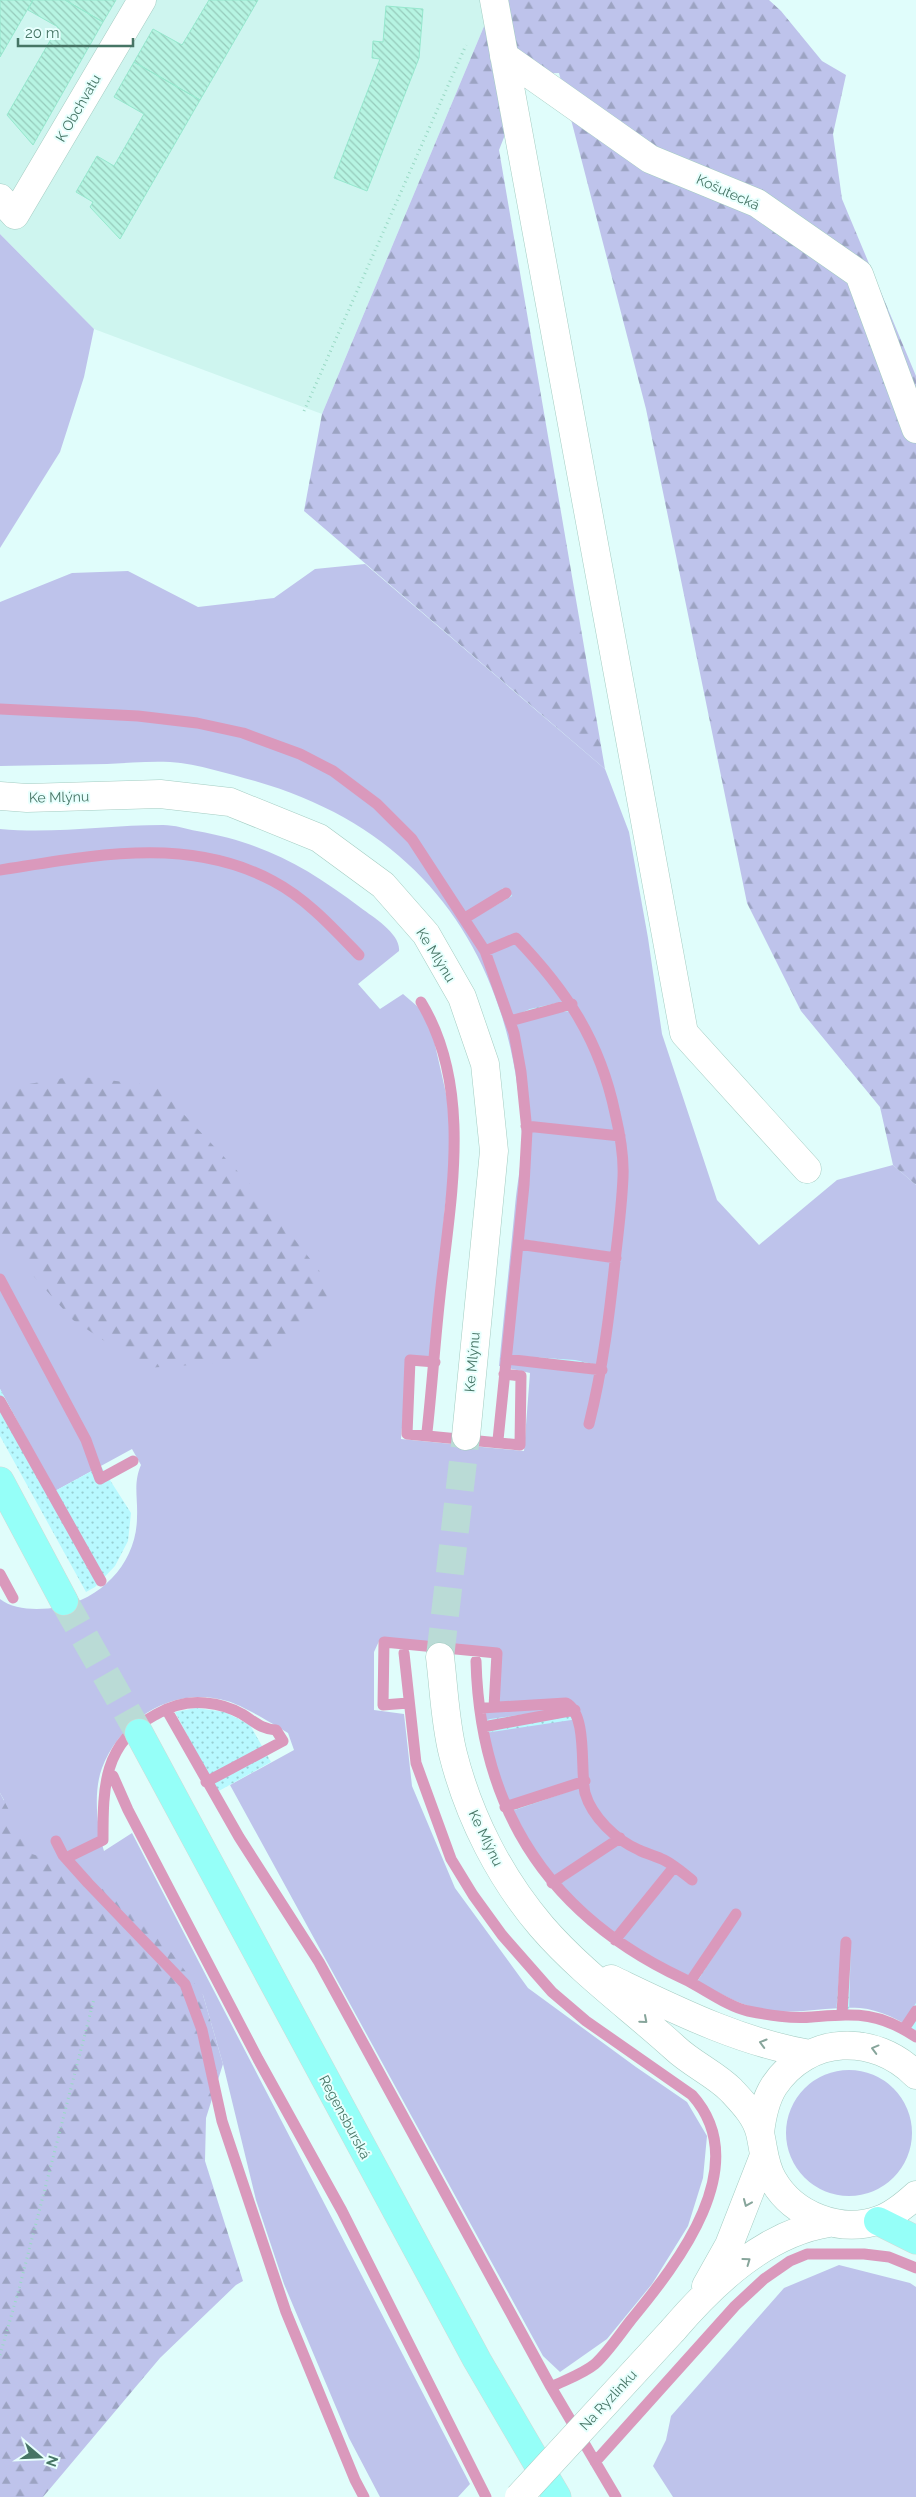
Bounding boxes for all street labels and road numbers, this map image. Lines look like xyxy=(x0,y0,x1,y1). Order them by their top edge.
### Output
street label: K Obchvatu xyxy=(52,71,104,145)
street label: Košutecká xyxy=(694,171,762,213)
street label: Ke Mlýnu xyxy=(29,788,89,806)
street label: Ke Mlýnu xyxy=(413,925,459,985)
street label: Ke Mlýnu xyxy=(461,1331,483,1393)
street label: Ke Mlýnu xyxy=(466,1807,506,1869)
street label: Regensburská xyxy=(316,2072,374,2162)
street label: Na Ryzlinku xyxy=(576,2367,640,2433)

